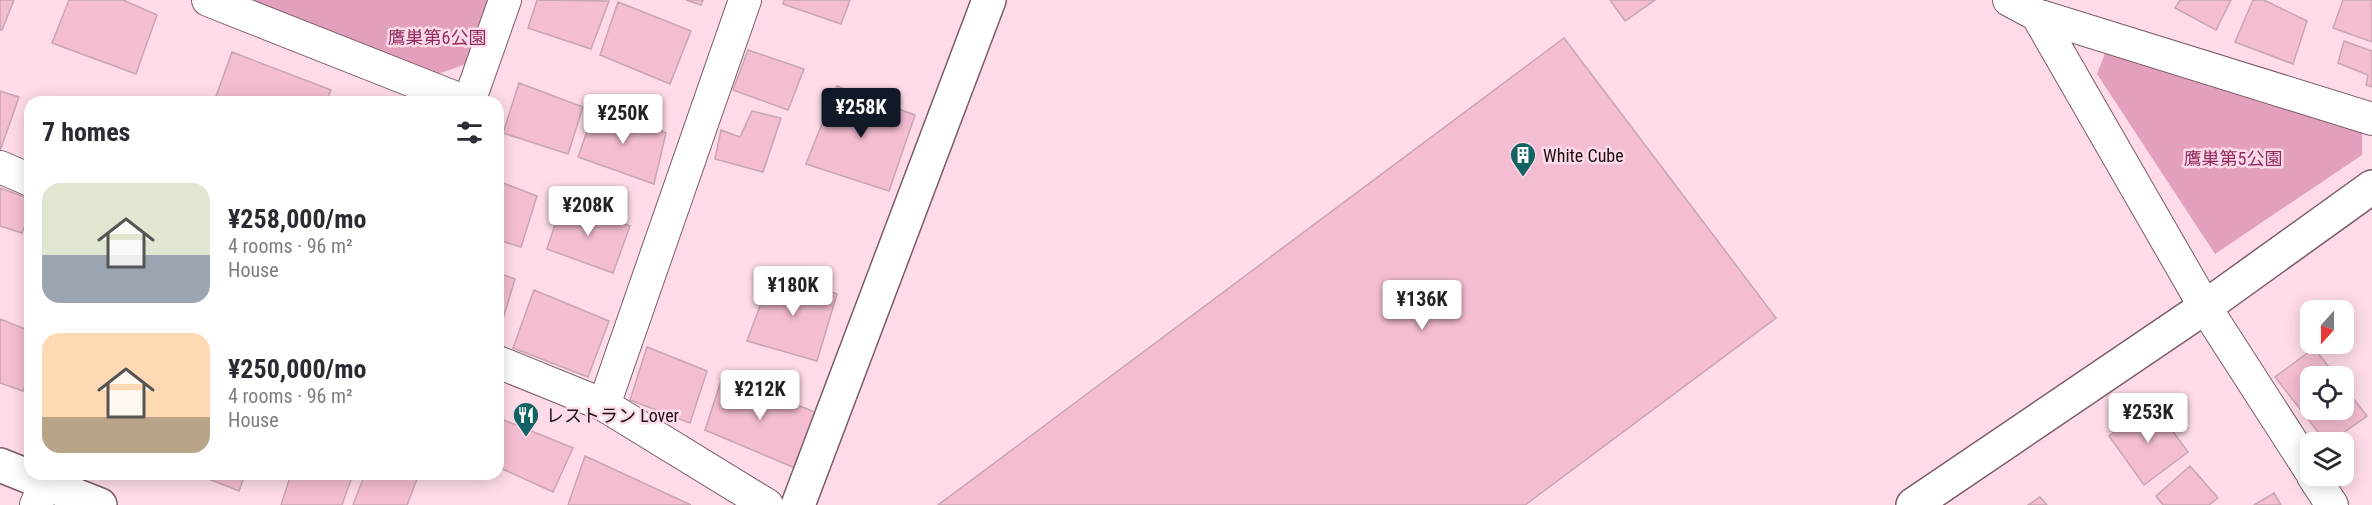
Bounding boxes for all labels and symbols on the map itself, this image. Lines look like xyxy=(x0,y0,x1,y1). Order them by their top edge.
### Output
park label: 鷹巣第6公園 xyxy=(388,27,486,48)
pin: ¥258K xyxy=(819,88,903,139)
pin: ¥250K xyxy=(581,94,665,145)
building icon: White Cube xyxy=(1508,140,1538,178)
place label: White Cube xyxy=(1543,145,1624,166)
park label: 鷹巣第5公園 xyxy=(2184,148,2282,169)
pin: ¥208K xyxy=(546,186,630,237)
pin: ¥180K xyxy=(751,266,835,317)
pin: ¥136K xyxy=(1380,280,1464,331)
north arrow xyxy=(2300,300,2354,354)
pin: ¥212K xyxy=(718,370,802,421)
pin: ¥253K xyxy=(2106,393,2190,444)
restaurant icon: レストラン Lover xyxy=(511,400,541,438)
place label: レストラン Lover xyxy=(546,405,680,426)

